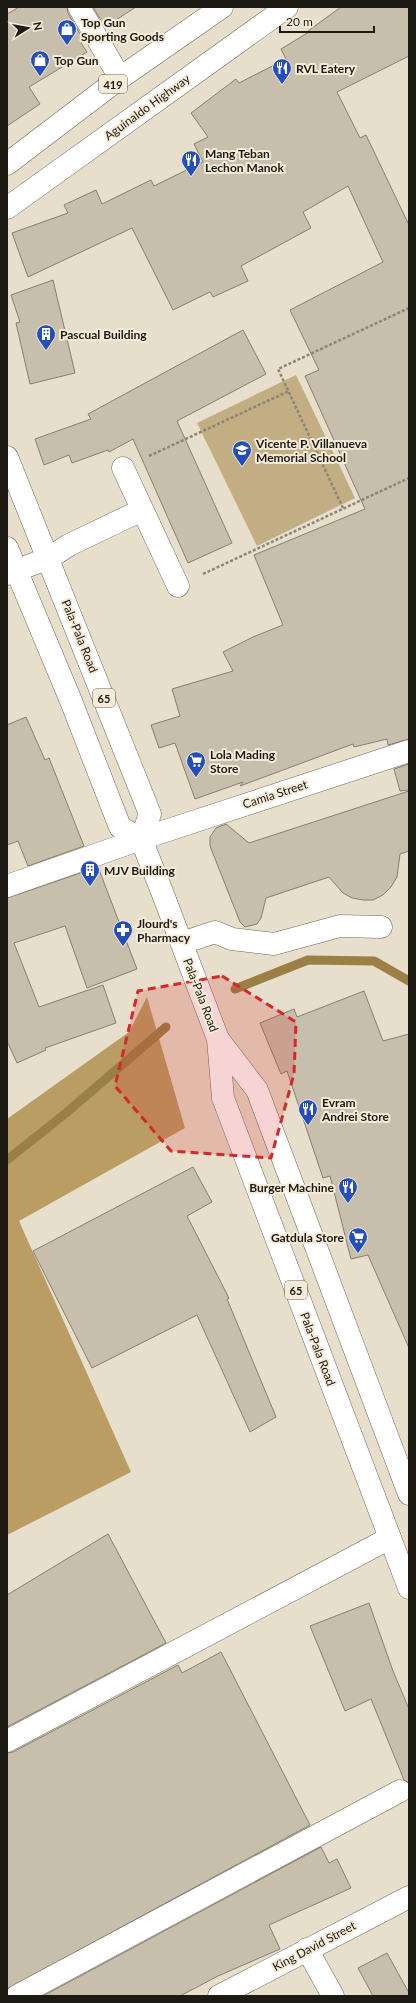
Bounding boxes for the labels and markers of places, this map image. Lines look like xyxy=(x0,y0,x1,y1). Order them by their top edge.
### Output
place label: Top Gun Sporting Goods xyxy=(81,15,164,44)
shop icon: Top Gun Sporting Goods xyxy=(56,18,78,46)
shop icon: Top Gun xyxy=(29,49,51,77)
place label: Top Gun xyxy=(54,53,99,68)
restaurant icon: RVL Eatery xyxy=(271,57,293,85)
place label: RVL Eatery xyxy=(296,61,356,76)
place label: Mang Teban Lechon Manok xyxy=(205,146,284,175)
restaurant icon: Mang Teban Lechon Manok xyxy=(180,149,202,177)
building icon: Pascual Building xyxy=(35,323,57,351)
place label: Pascual Building xyxy=(60,327,147,342)
place label: Vicente P. Villanueva Memorial School xyxy=(255,436,367,465)
school or university icon: Vicente P. Villanueva Memorial School xyxy=(231,439,253,467)
place label: Lola Mading Store xyxy=(210,747,276,776)
supermarket icon: Lola Mading Store xyxy=(185,750,207,778)
building icon: MJV Building xyxy=(79,859,101,887)
place label: MJV Building xyxy=(104,863,176,878)
place label: Jlourd's Pharmacy xyxy=(137,916,191,945)
pharmacy icon: Jlourd's Pharmacy xyxy=(112,919,134,947)
place label: Evram Andrei Store xyxy=(321,1095,390,1124)
restaurant icon: Evram Andrei Store xyxy=(297,1098,319,1126)
restaurant icon: Burger Machine xyxy=(337,1176,359,1204)
place label: Burger Machine xyxy=(249,1180,335,1195)
supermarket icon: Gatdula Store xyxy=(347,1226,369,1254)
place label: Gatdula Store xyxy=(271,1230,345,1245)

